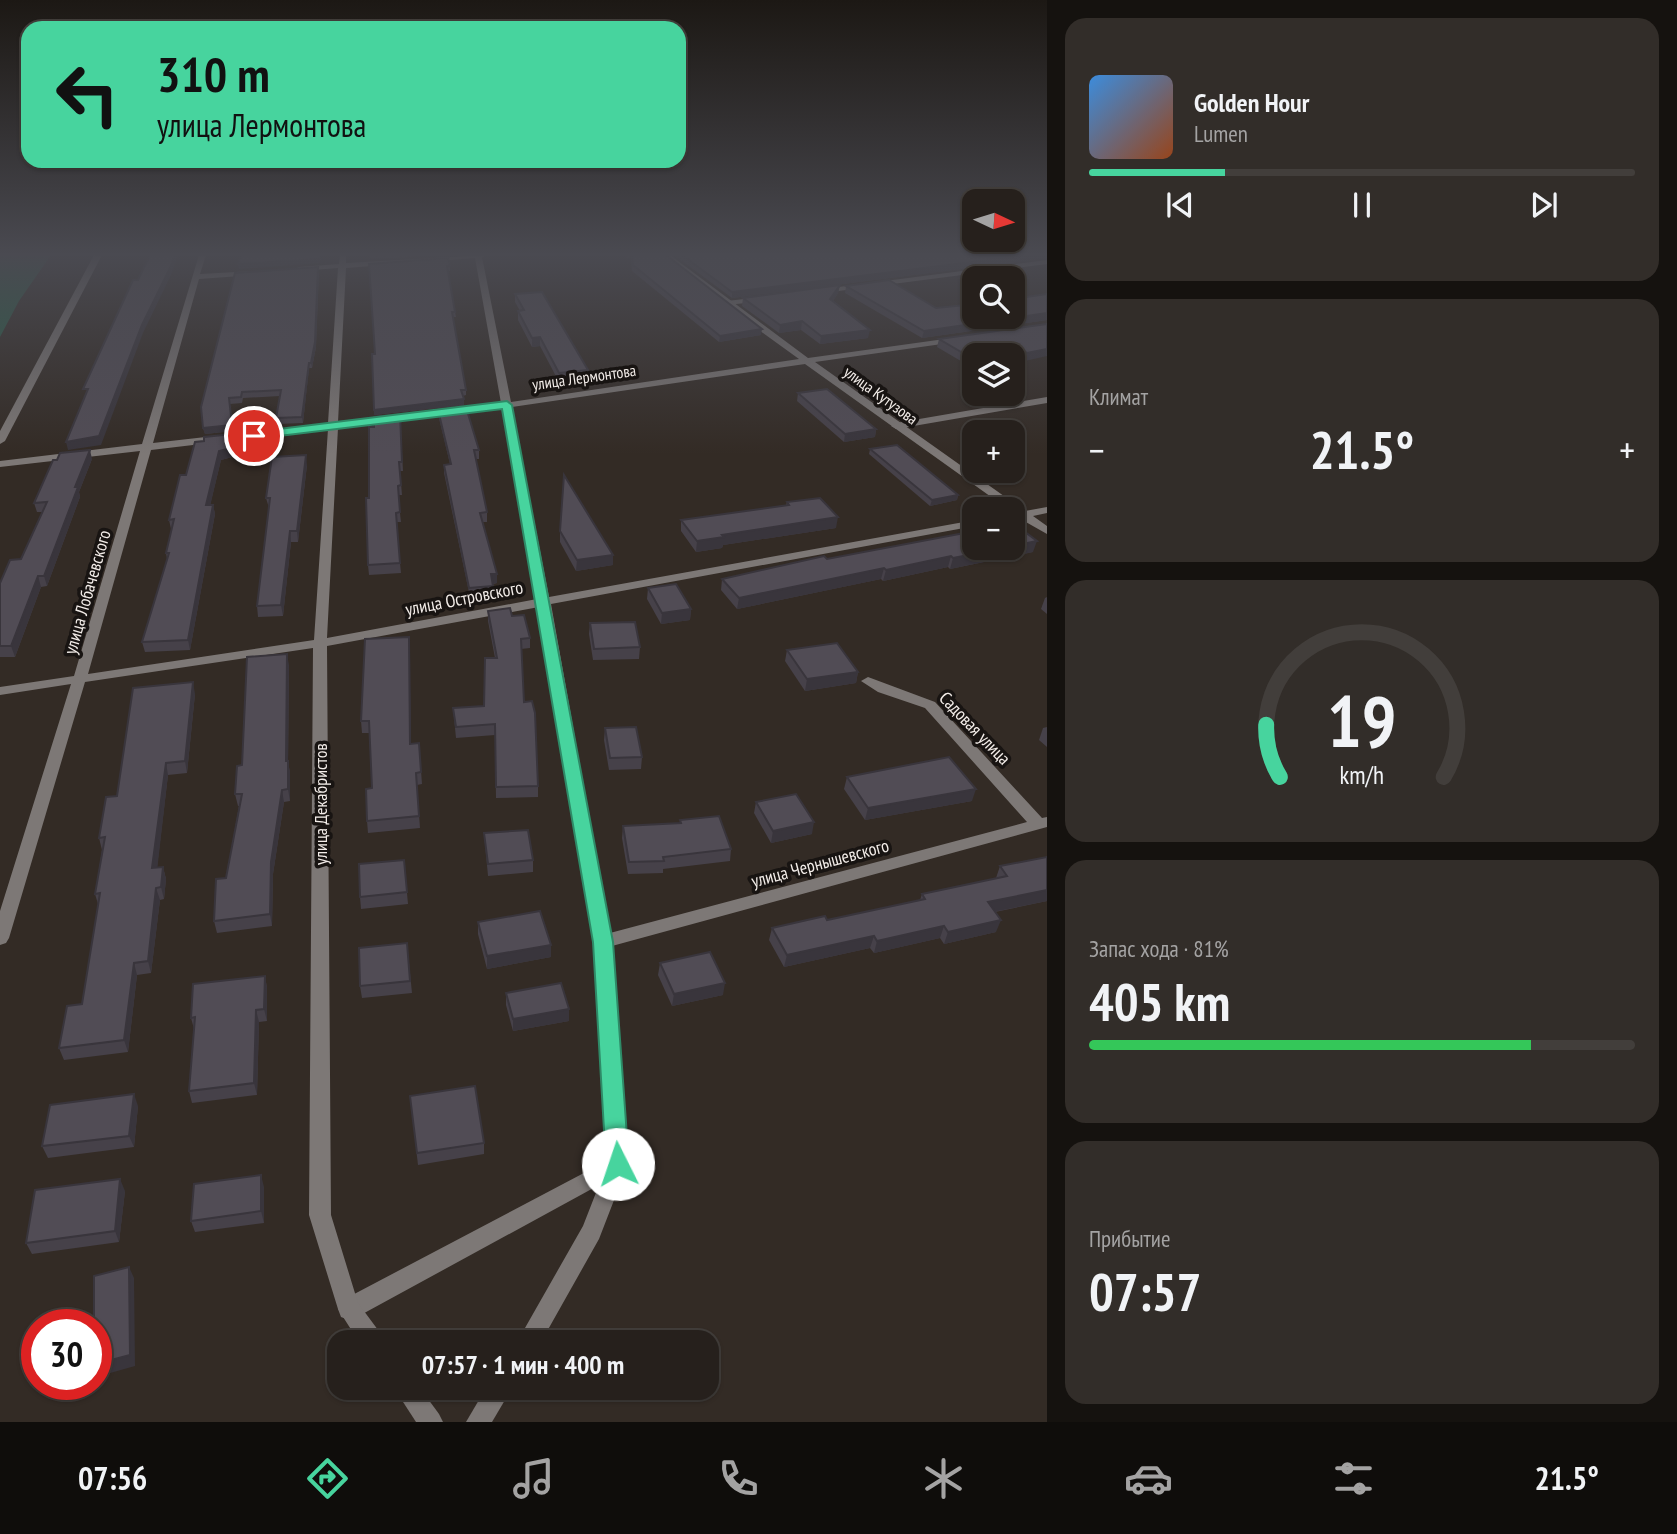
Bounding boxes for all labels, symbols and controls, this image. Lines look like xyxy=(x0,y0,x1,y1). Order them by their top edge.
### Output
text: 310 m xyxy=(157,42,270,106)
icon: left xyxy=(42,49,133,140)
text: Golden Hour xyxy=(1194,86,1309,119)
text: улица Лермонтова xyxy=(157,104,366,146)
text: Lumen xyxy=(1194,119,1248,148)
icon: previous xyxy=(1161,186,1199,224)
icon: pause xyxy=(1343,186,1381,224)
icon: next xyxy=(1525,186,1563,224)
north arrow xyxy=(962,189,1026,252)
map controls xyxy=(962,189,1025,560)
button: search xyxy=(962,266,1025,329)
button: layers xyxy=(962,343,1025,406)
street label: улица Лермонтова xyxy=(531,360,637,394)
street label: улица Кутузова xyxy=(840,361,922,429)
text: Климат xyxy=(1089,382,1148,411)
pin xyxy=(224,406,284,466)
text: 21.5° xyxy=(1310,416,1414,483)
icon: arrive xyxy=(235,417,273,455)
button: + xyxy=(962,420,1025,483)
text: − xyxy=(1089,425,1105,474)
text: + xyxy=(1619,425,1635,474)
button: − xyxy=(962,497,1025,560)
street label: улица Лобачевского xyxy=(58,527,116,657)
street label: улица Островского xyxy=(403,575,525,621)
text: 19 xyxy=(1327,673,1397,767)
street label: Садовая улица xyxy=(934,686,1016,770)
street label: улица Декабристов xyxy=(309,743,332,865)
text: km/h xyxy=(1340,759,1384,791)
street label: улица Чернышевского xyxy=(749,834,892,892)
text: Запас хода · 81% xyxy=(1089,934,1229,963)
text: 405 km xyxy=(1089,968,1230,1035)
position arrow xyxy=(581,1127,655,1201)
text: Прибытие xyxy=(1089,1224,1170,1253)
text: 07:57 xyxy=(1089,1258,1201,1325)
speed limit sign: 30 xyxy=(21,1309,112,1400)
text: 07:57 · 1 мин · 400 m xyxy=(422,1348,624,1381)
icon: directions xyxy=(303,1454,352,1503)
icon: music xyxy=(509,1454,558,1503)
icon: phone xyxy=(714,1454,763,1503)
icon: climate xyxy=(919,1454,968,1503)
icon: car xyxy=(1124,1454,1173,1503)
icon: filters xyxy=(1329,1454,1378,1503)
text: 07:56 xyxy=(78,1457,147,1499)
text: 21.5° xyxy=(1535,1457,1599,1499)

